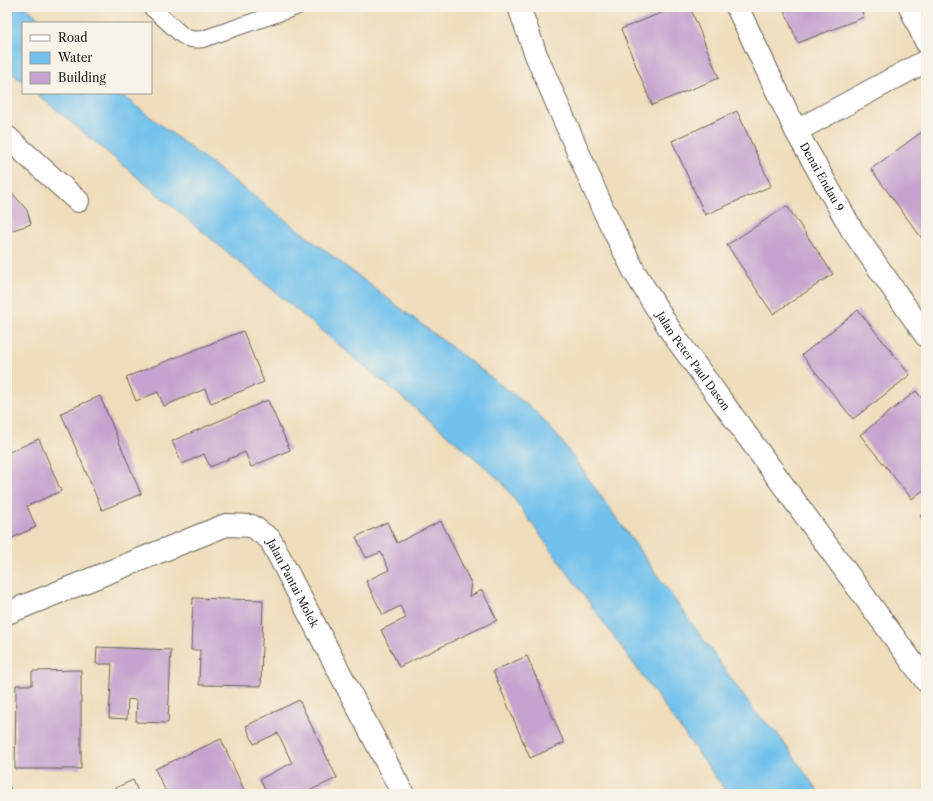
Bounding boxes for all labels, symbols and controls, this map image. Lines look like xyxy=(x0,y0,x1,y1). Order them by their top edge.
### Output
legend xyxy=(22,22,152,94)
text: Road xyxy=(58,30,88,45)
text: Water xyxy=(57,50,92,65)
text: Building xyxy=(58,70,106,85)
street label: Denai Endau 9 xyxy=(797,140,847,214)
street label: Jalan Peter Paul Dason xyxy=(652,307,733,413)
street label: Jalan Pantai Molek xyxy=(263,535,322,630)

